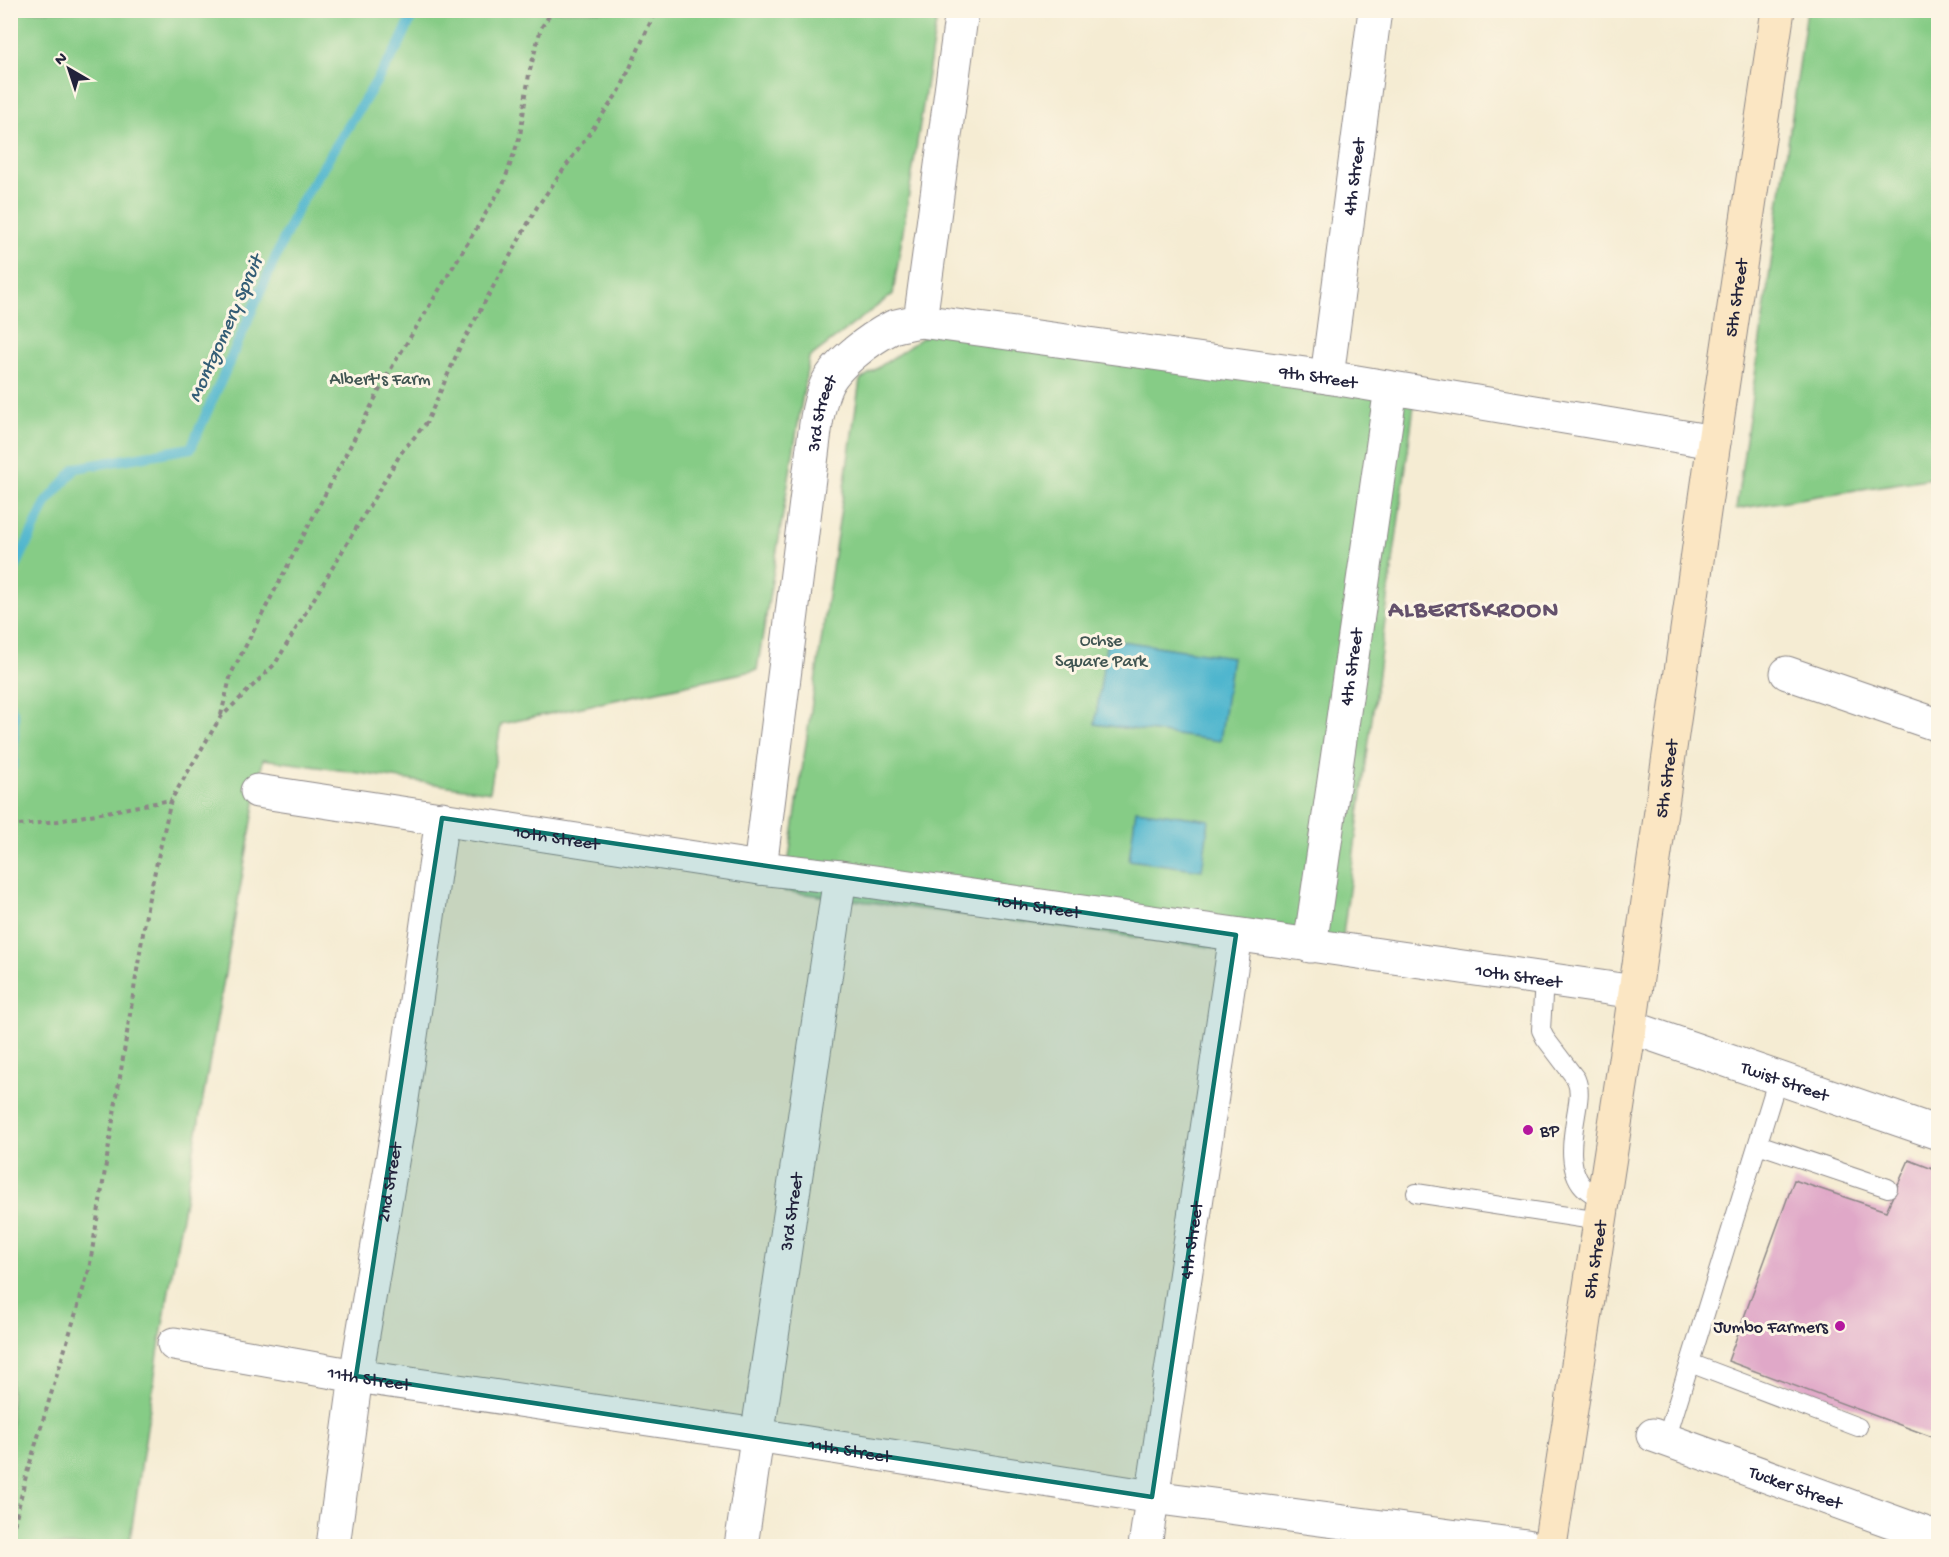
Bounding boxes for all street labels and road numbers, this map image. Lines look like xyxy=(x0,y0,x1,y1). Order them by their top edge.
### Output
street label: 4th Street xyxy=(1340,135,1371,217)
street label: 5th Street xyxy=(1722,256,1754,339)
street label: 9th Street xyxy=(1277,362,1360,395)
street label: 3rd Street xyxy=(804,370,843,454)
street label: 4th Street xyxy=(1337,626,1369,707)
street label: 5th Street xyxy=(1652,737,1684,820)
street label: 10th Street xyxy=(511,822,602,857)
street label: 10th Street xyxy=(992,891,1083,925)
street label: 10th Street xyxy=(1473,961,1564,994)
street label: Twist Street xyxy=(1737,1058,1832,1108)
street label: 2nd Street xyxy=(374,1140,408,1224)
street label: 3rd Street xyxy=(777,1170,809,1253)
street label: 4th Street xyxy=(1177,1199,1209,1281)
street label: 5th Street xyxy=(1580,1218,1613,1300)
street label: 11th Street xyxy=(324,1363,413,1397)
street label: 11th Street xyxy=(805,1435,894,1469)
street label: Tucker Street xyxy=(1745,1462,1846,1516)

